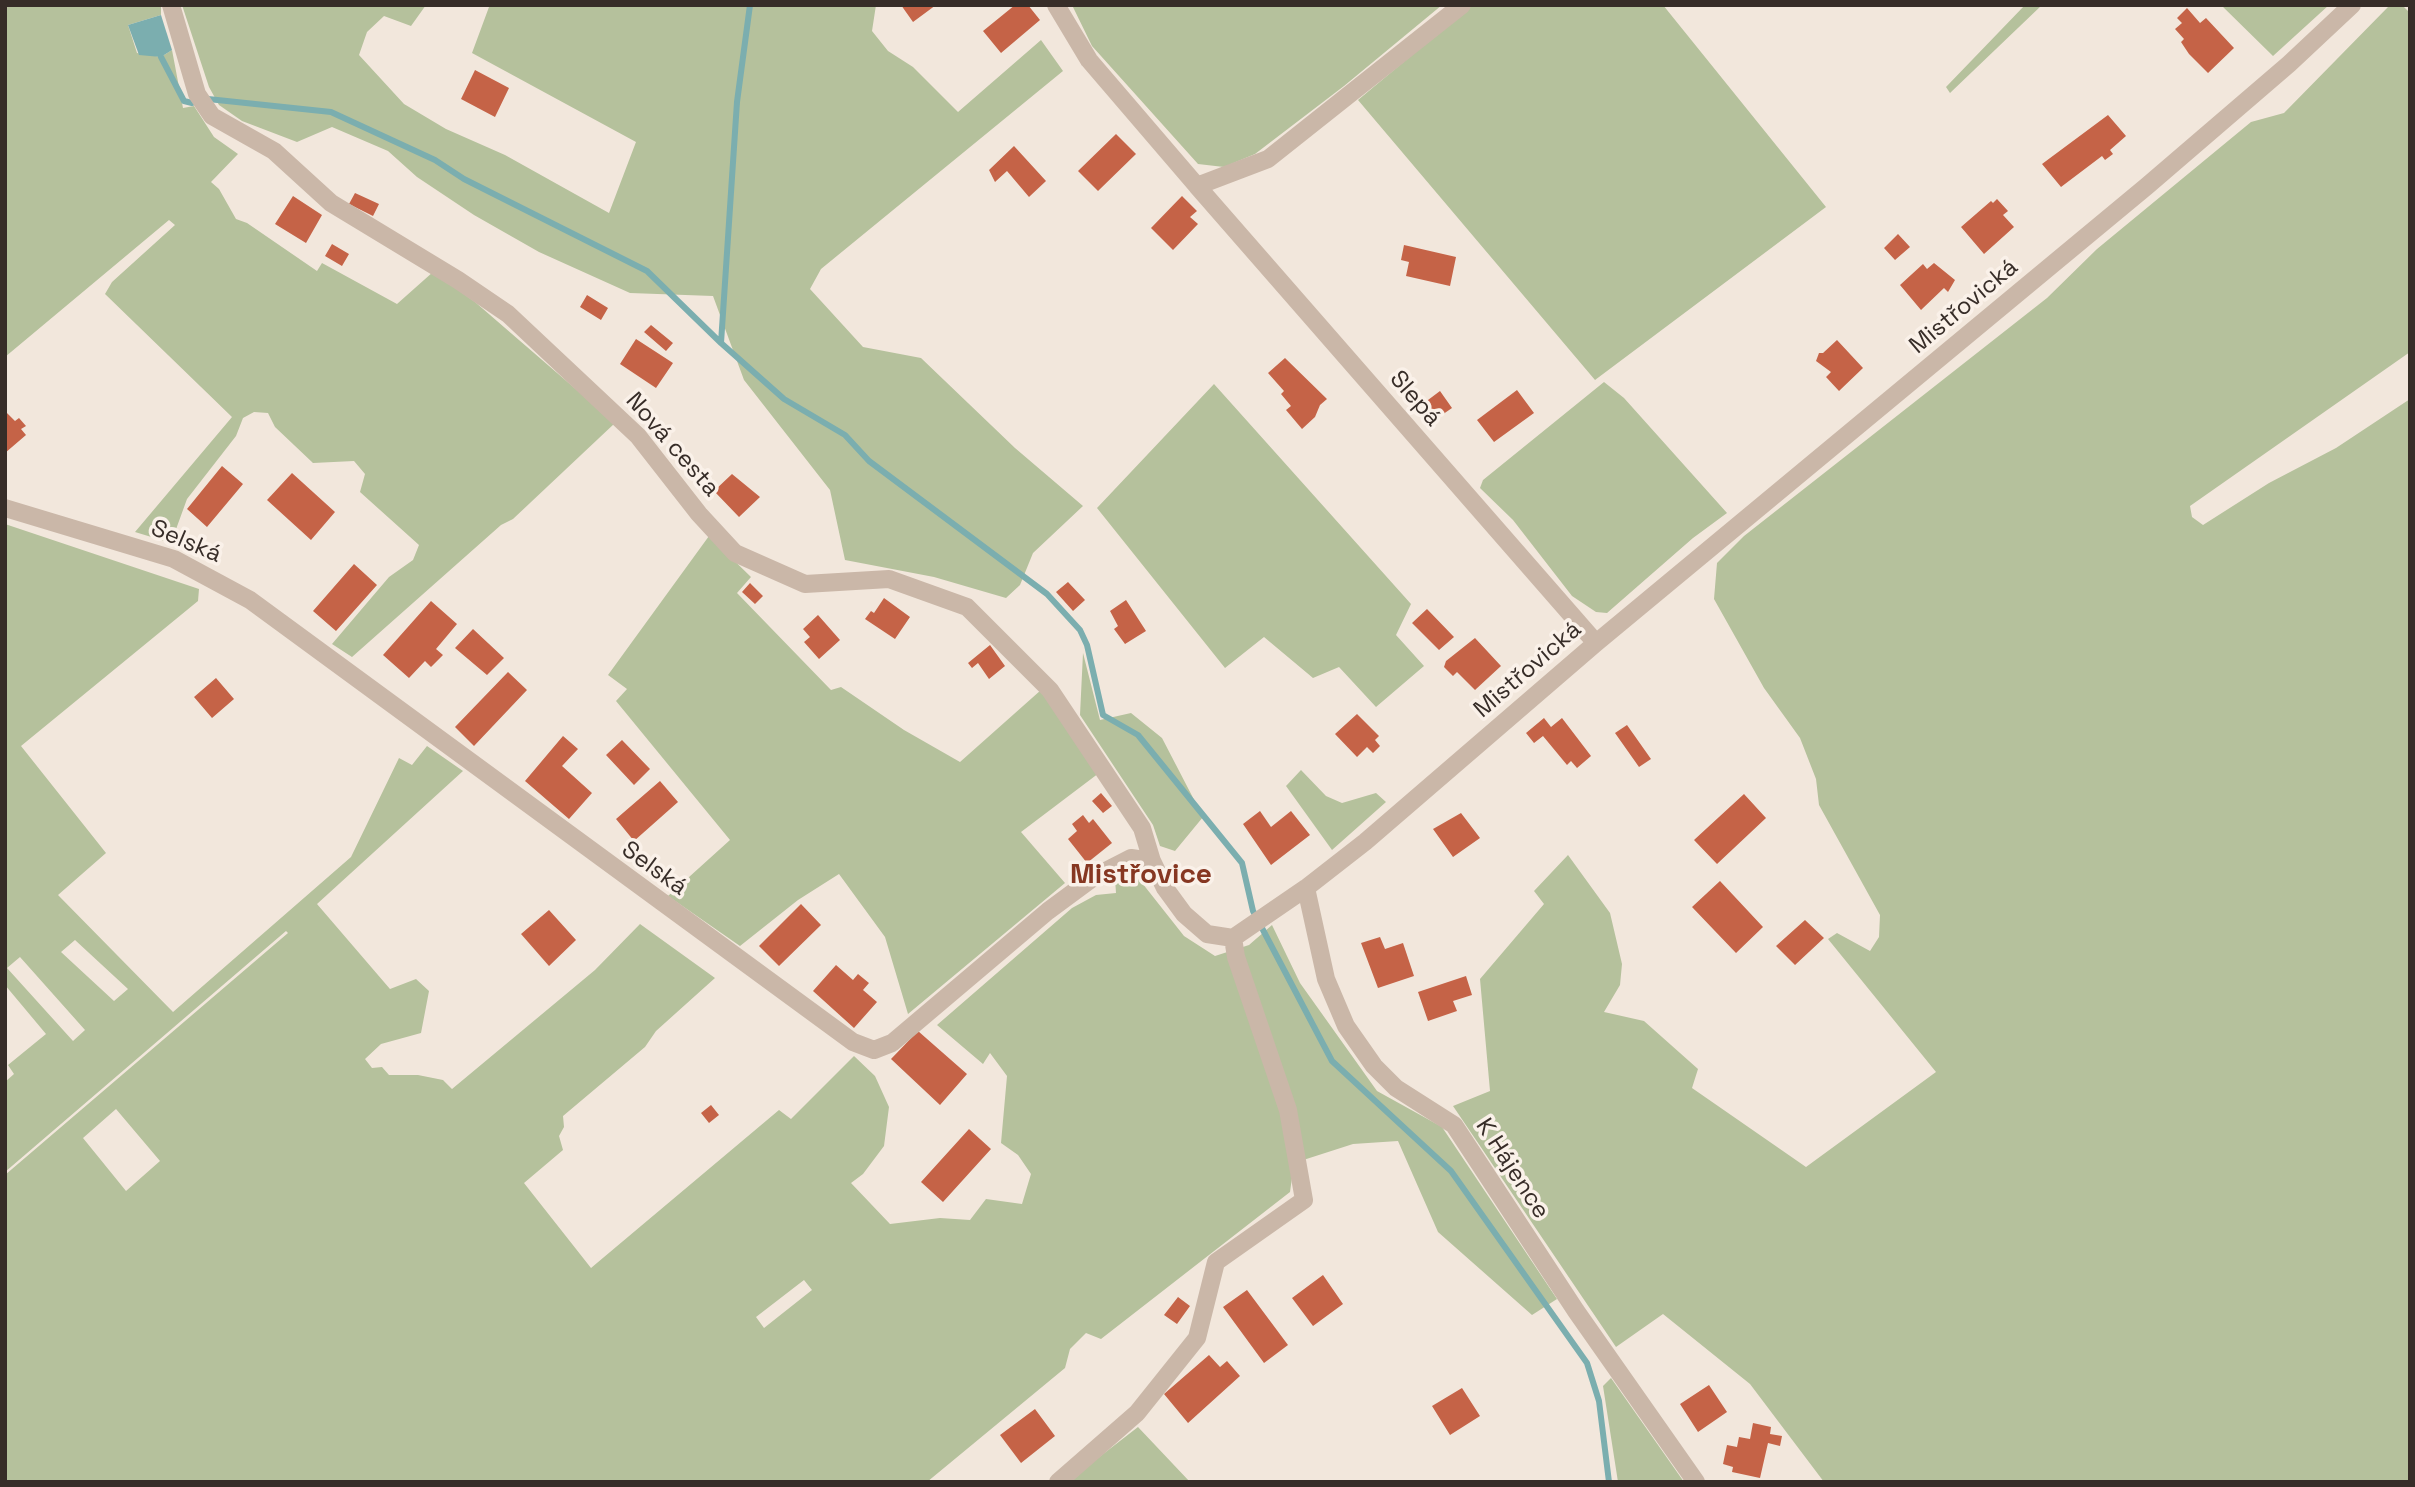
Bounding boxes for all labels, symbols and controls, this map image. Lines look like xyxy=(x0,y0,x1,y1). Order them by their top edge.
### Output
street label: Mistřovická xyxy=(1904,253,2024,361)
street label: Slepá xyxy=(1383,365,1447,433)
street label: Nová cesta xyxy=(619,387,725,503)
street label: Selská xyxy=(146,514,226,570)
street label: Mistřovická xyxy=(1469,616,1587,724)
street label: Selská xyxy=(616,836,692,902)
district label: Mistřovice xyxy=(1070,858,1212,892)
street label: K Hájence xyxy=(1469,1113,1555,1225)

